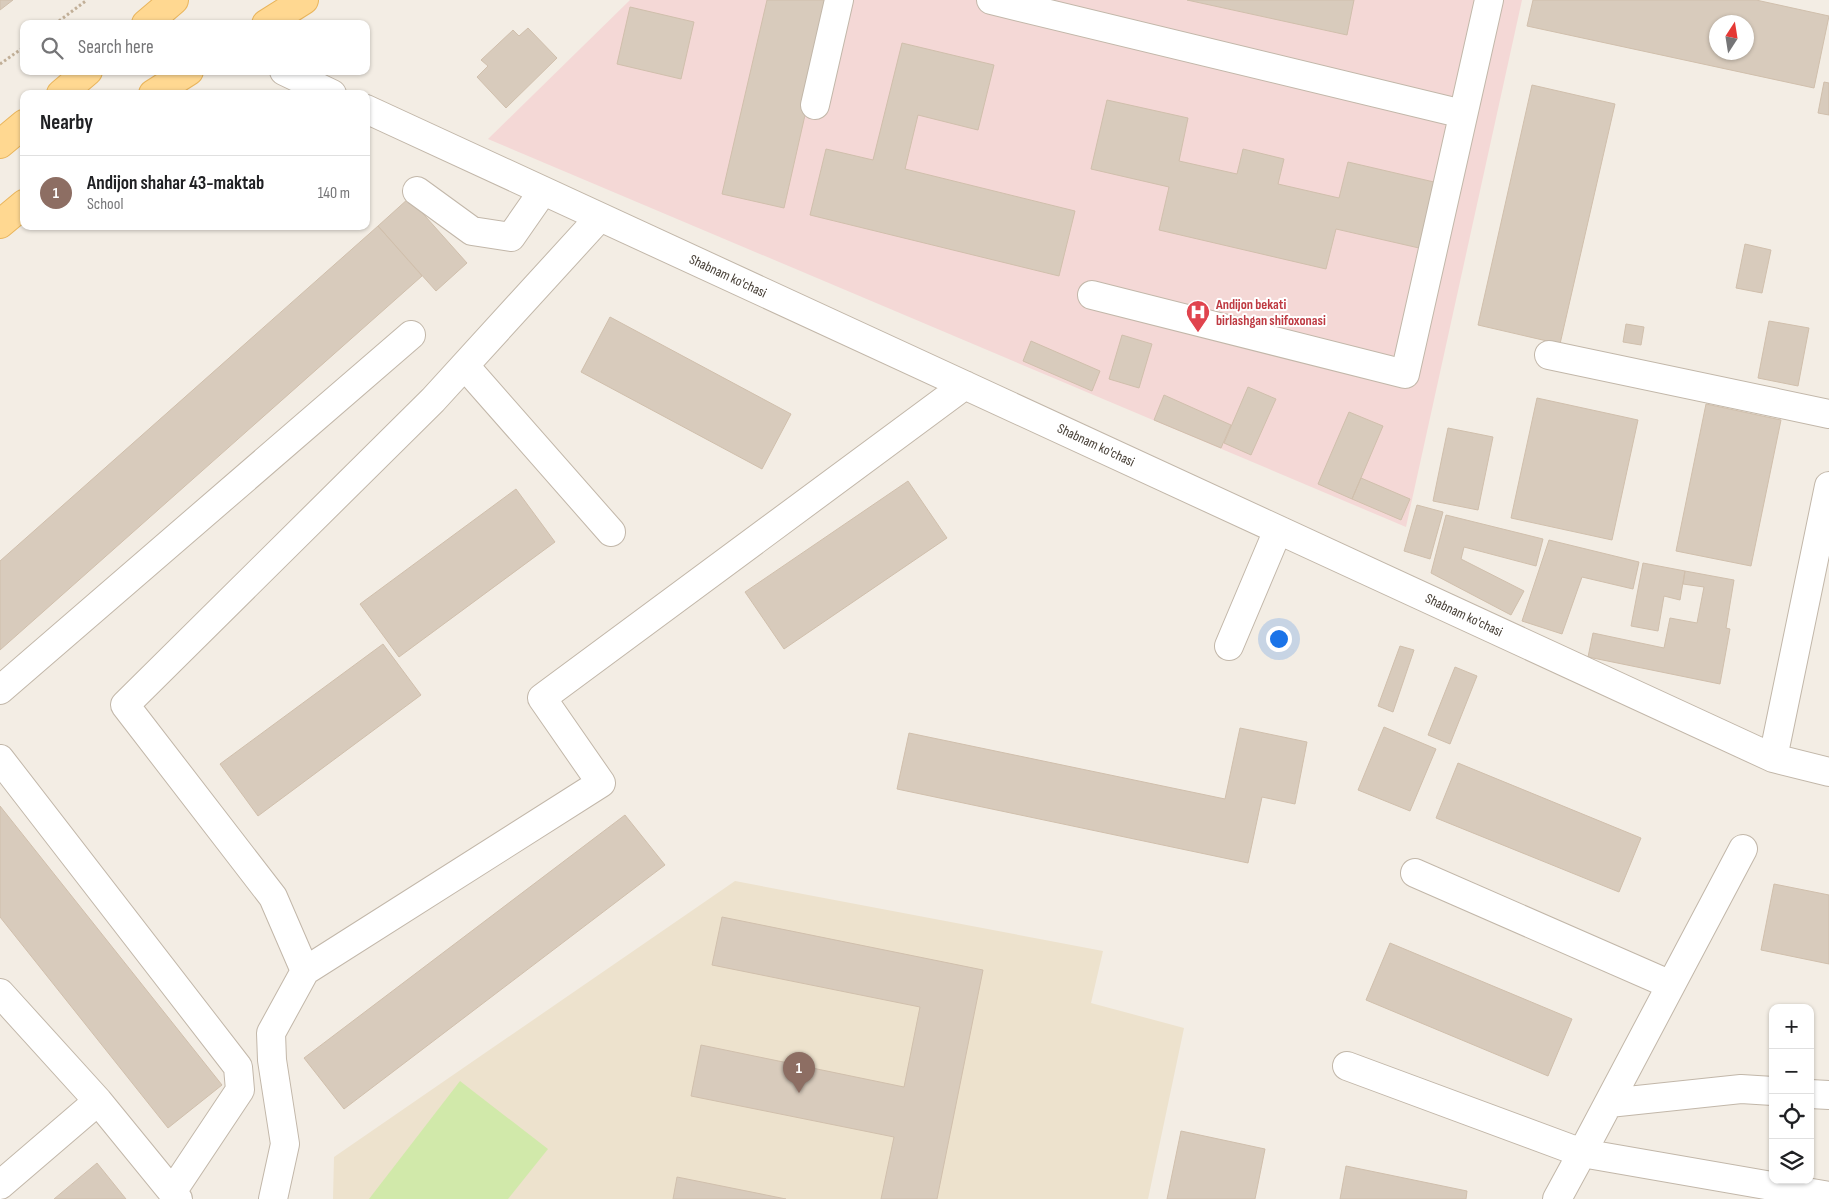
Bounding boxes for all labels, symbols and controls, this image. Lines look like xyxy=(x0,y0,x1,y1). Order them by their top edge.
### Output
north arrow xyxy=(1709,15,1754,60)
search box xyxy=(20,20,370,75)
icon: search xyxy=(38,34,66,62)
text: Search here xyxy=(78,36,154,59)
text: Nearby xyxy=(40,110,93,135)
text: Andijon shahar 43-maktab xyxy=(87,172,264,195)
text: 1 xyxy=(53,184,59,203)
text: 140 m xyxy=(318,184,350,203)
text: School xyxy=(87,195,123,214)
street label: Shabnam ko'chasi xyxy=(687,251,769,301)
place label: Аndijon bekati birlashgan shifoxonasi xyxy=(1215,296,1326,329)
hospital icon: Аndijon bekati birlashgan shifoxonasi xyxy=(1185,299,1211,333)
street label: Shabnam ko'chasi xyxy=(1055,420,1137,470)
street label: Shabnam ko'chasi xyxy=(1423,590,1505,640)
your location xyxy=(1266,626,1292,652)
map controls xyxy=(1769,1004,1814,1184)
button: + xyxy=(1769,1004,1814,1049)
button: − xyxy=(1769,1049,1814,1094)
pin: 1 xyxy=(783,1052,815,1093)
button: locate xyxy=(1769,1094,1814,1139)
button: layers xyxy=(1769,1139,1814,1184)

